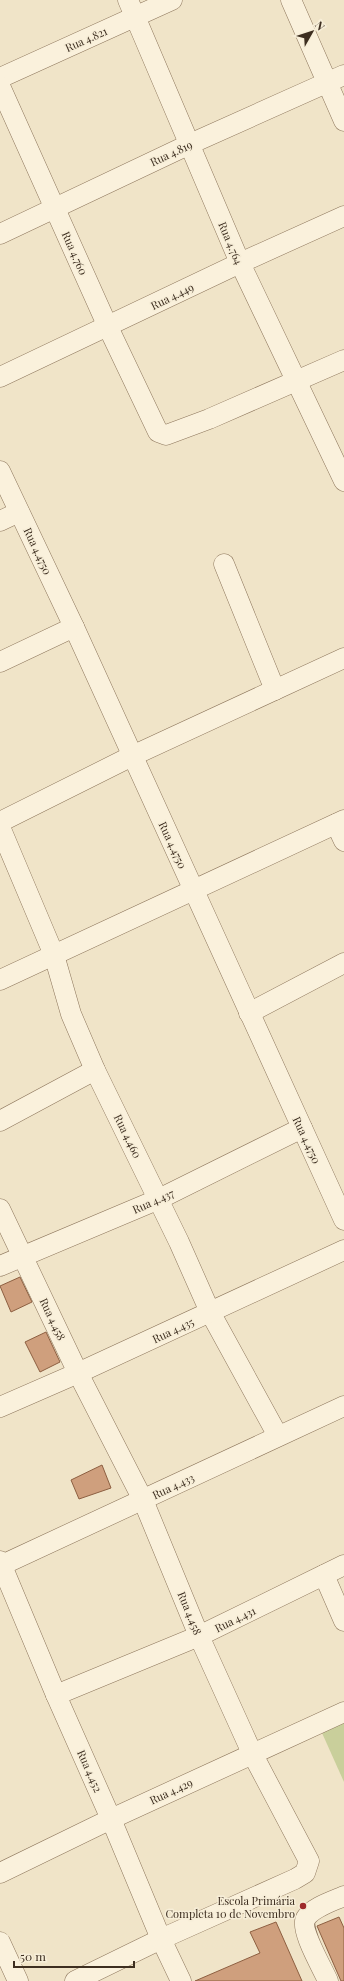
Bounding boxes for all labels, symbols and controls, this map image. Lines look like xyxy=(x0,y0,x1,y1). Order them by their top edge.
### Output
north arrow xyxy=(292,12,332,52)
text: N xyxy=(312,18,329,33)
street label: Rua 4.821 xyxy=(63,23,109,55)
street label: Rua 4.819 xyxy=(147,137,195,169)
street label: Rua 4.764 xyxy=(215,219,247,267)
street label: Rua 4.760 xyxy=(59,229,91,278)
street label: Rua 4.449 xyxy=(148,279,196,313)
street label: Rua 4.4750 xyxy=(21,525,56,577)
street label: Rua 4.4750 xyxy=(156,819,191,871)
street label: Rua 4.460 xyxy=(111,1111,145,1161)
street label: Rua 4.4750 xyxy=(290,1114,325,1166)
street label: Rua 4.437 xyxy=(130,1185,177,1217)
street label: Rua 4.458 xyxy=(37,1295,69,1343)
street label: Rua 4.435 xyxy=(150,1314,197,1346)
street label: Rua 4.433 xyxy=(150,1470,196,1502)
street label: Rua 4.458 xyxy=(175,1589,206,1637)
street label: Rua 4.431 xyxy=(212,1603,258,1635)
street label: Rua 4.452 xyxy=(74,1747,106,1795)
street label: Rua 4.429 xyxy=(147,1774,195,1807)
place label: Escola Primária Completa 10 de Novembro xyxy=(166,1893,296,1921)
marker: Escola Primária Completa 10 de Novembro xyxy=(298,1901,308,1911)
scale bar xyxy=(14,1943,134,1969)
text: 50 m xyxy=(20,1948,46,1964)

